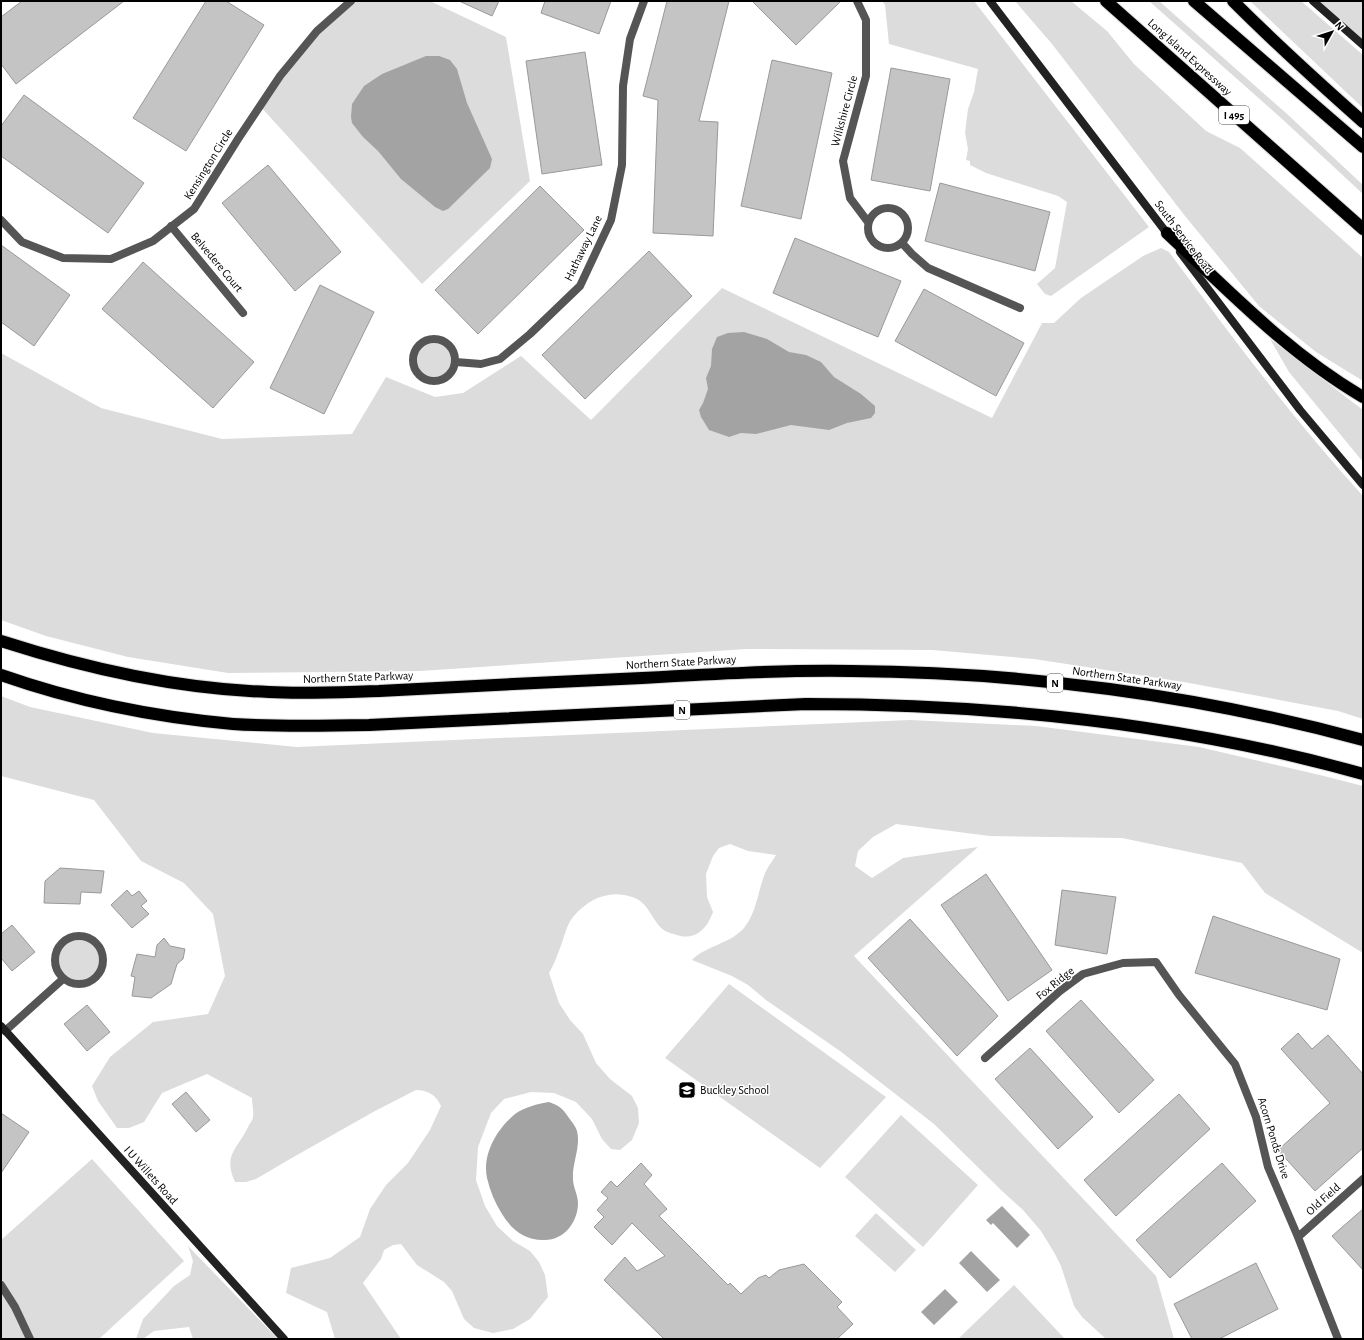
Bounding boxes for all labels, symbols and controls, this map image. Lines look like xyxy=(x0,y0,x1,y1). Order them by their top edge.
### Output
north arrow xyxy=(1312,12,1352,52)
street label: Long Island Expressway xyxy=(1145,16,1234,98)
text: N xyxy=(1333,20,1346,32)
street label: Wilkshire Circle xyxy=(829,74,859,148)
road number: I 495 xyxy=(1219,106,1249,124)
street label: Kensington Circle xyxy=(181,126,235,202)
street label: South Service Road xyxy=(1153,198,1215,276)
street label: Hathaway Lane xyxy=(562,213,605,283)
street label: Belvedere Court xyxy=(189,230,245,294)
street label: Northern State Parkway xyxy=(625,653,737,672)
street label: Northern State Parkway xyxy=(1071,664,1183,693)
street label: Northern State Parkway xyxy=(303,669,414,686)
road number: N xyxy=(1047,674,1063,692)
road number: N xyxy=(674,701,690,719)
street label: Fox Ridge xyxy=(1034,964,1076,1002)
school or university icon: Buckley School xyxy=(677,1080,697,1100)
place label: Buckley School xyxy=(700,1084,769,1097)
street label: Acorn Ponds Drive xyxy=(1256,1096,1292,1180)
street label: I U Willets Road xyxy=(122,1144,180,1206)
street label: Old Field xyxy=(1304,1181,1342,1217)

